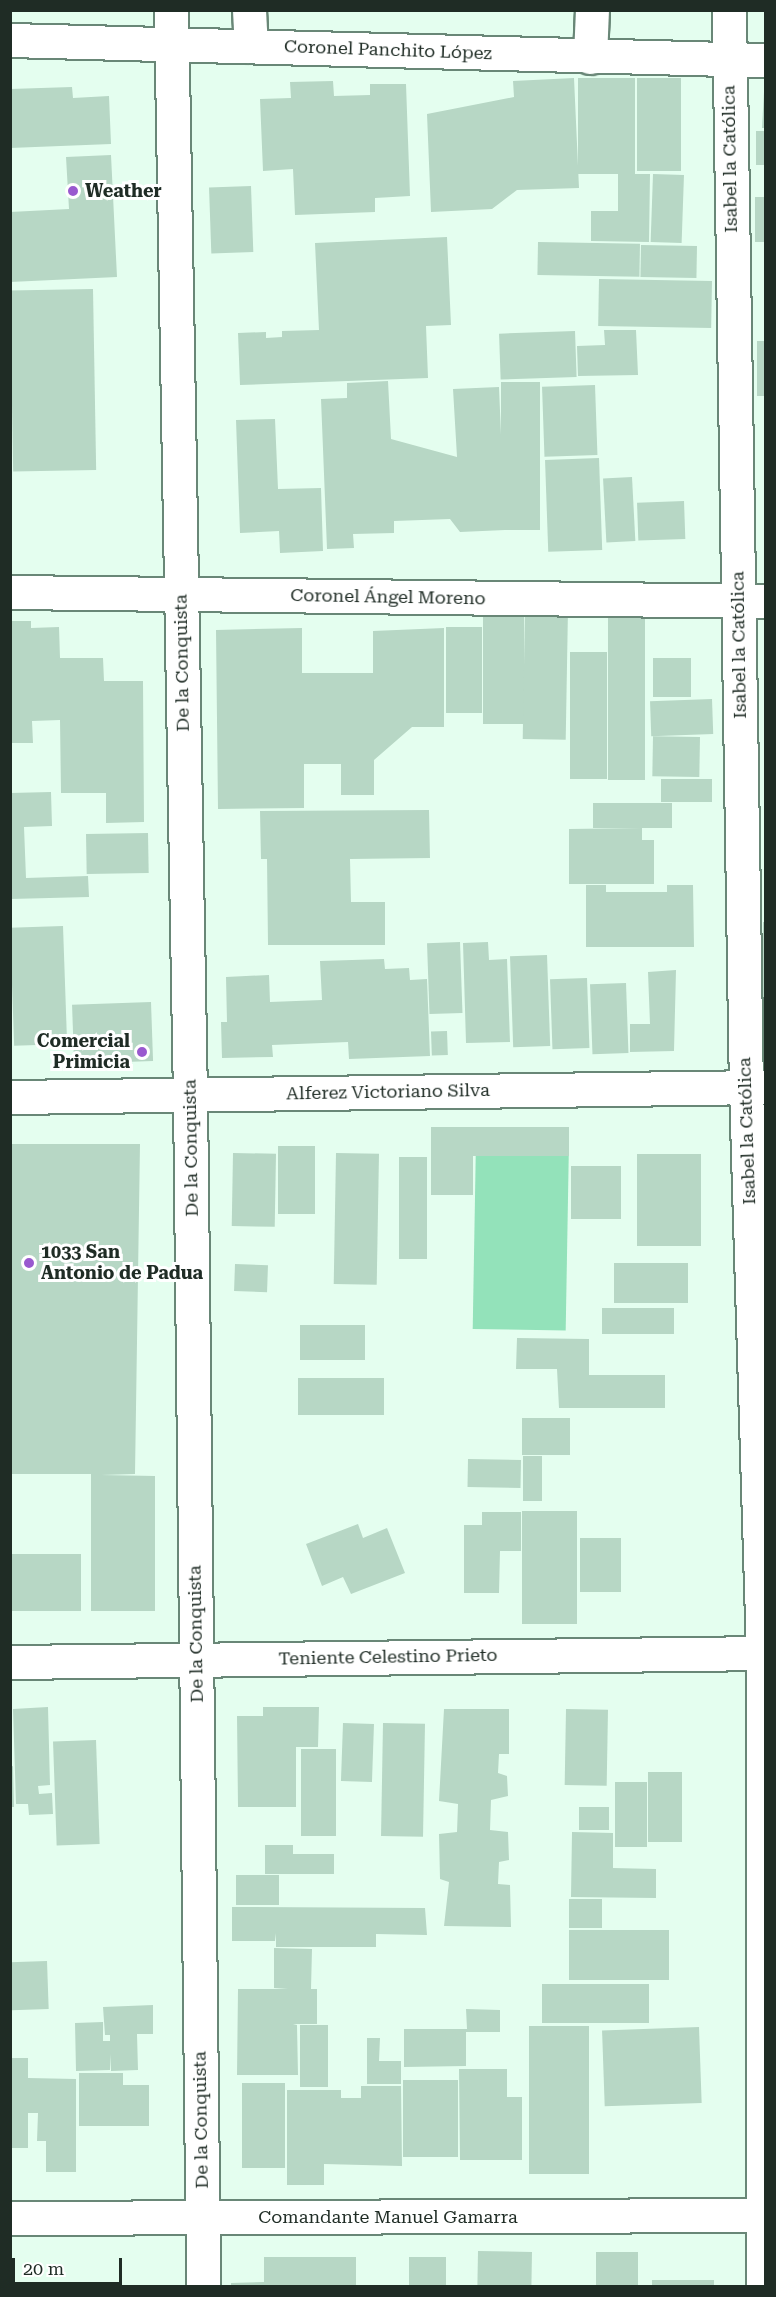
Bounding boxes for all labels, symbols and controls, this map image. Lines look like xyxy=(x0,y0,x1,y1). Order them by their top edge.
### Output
street label: Coronel Panchito López xyxy=(284,36,492,64)
street label: Isabel la Católica xyxy=(718,85,742,233)
place label: Weather xyxy=(85,180,162,202)
marker: Weather xyxy=(66,184,80,198)
street label: Isabel la Católica xyxy=(727,571,751,719)
street label: Coronel Ángel Moreno xyxy=(290,584,486,610)
street label: De la Conquista xyxy=(170,594,194,732)
place label: Comercial Primicia xyxy=(37,1031,130,1074)
marker: Comercial Primicia xyxy=(135,1045,149,1059)
street label: Isabel la Católica xyxy=(734,1057,760,1205)
street label: De la Conquista xyxy=(179,1079,203,1217)
street label: Alferez Victoriano Silva xyxy=(286,1079,490,1105)
place label: 1033 San Antonio de Padua xyxy=(41,1242,203,1284)
marker: 1033 San Antonio de Padua xyxy=(22,1256,36,1270)
street label: De la Conquista xyxy=(184,1565,208,1703)
street label: Teniente Celestino Prieto xyxy=(278,1644,498,1670)
street label: De la Conquista xyxy=(189,2051,213,2189)
street label: Comandante Manuel Gamarra xyxy=(258,2206,518,2228)
scale bar xyxy=(15,2246,124,2284)
text: 20 m xyxy=(23,2258,64,2279)

